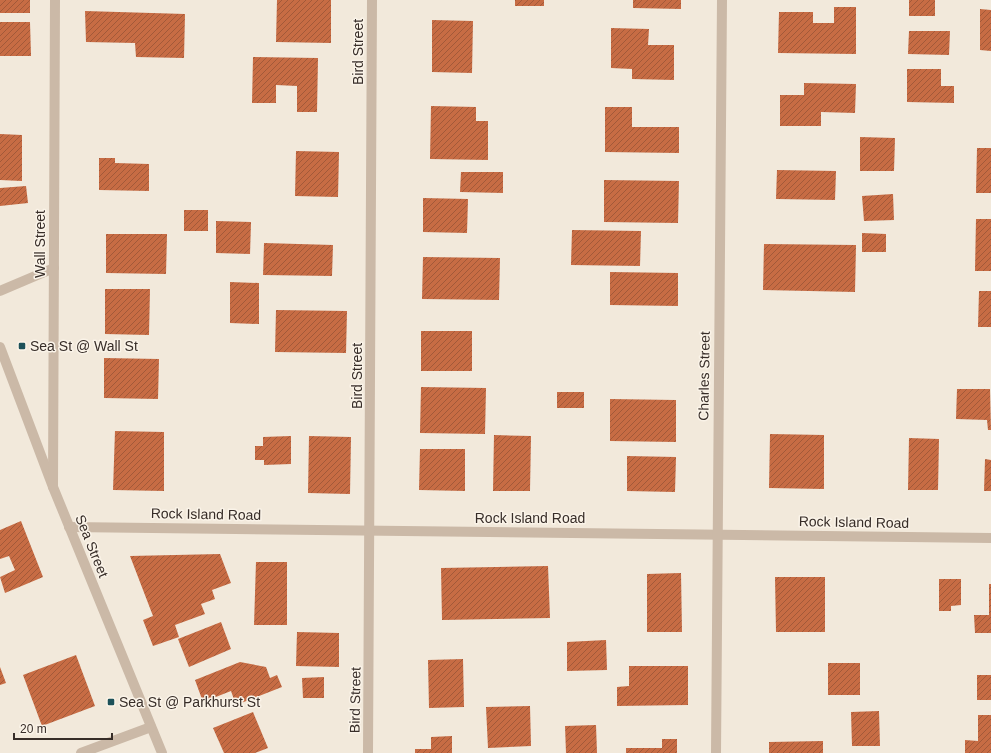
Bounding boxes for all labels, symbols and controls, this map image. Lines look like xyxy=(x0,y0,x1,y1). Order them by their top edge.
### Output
street label: Bird Street xyxy=(350,19,366,85)
street label: Wall Street xyxy=(32,210,48,278)
street label: Charles Street xyxy=(695,331,713,421)
place label: Sea St @ Wall St xyxy=(30,338,138,354)
marker: Sea St @ Wall St xyxy=(17,341,27,351)
street label: Bird Street xyxy=(349,343,365,409)
street label: Rock Island Road xyxy=(151,505,261,523)
street label: Rock Island Road xyxy=(475,510,585,526)
street label: Sea Street xyxy=(72,512,112,580)
street label: Rock Island Road xyxy=(799,513,909,531)
street label: Bird Street xyxy=(346,667,364,733)
place label: Sea St @ Parkhurst St xyxy=(119,694,260,710)
marker: Sea St @ Parkhurst St xyxy=(106,697,116,707)
scale bar xyxy=(14,715,112,741)
text: 20 m xyxy=(20,722,47,736)

